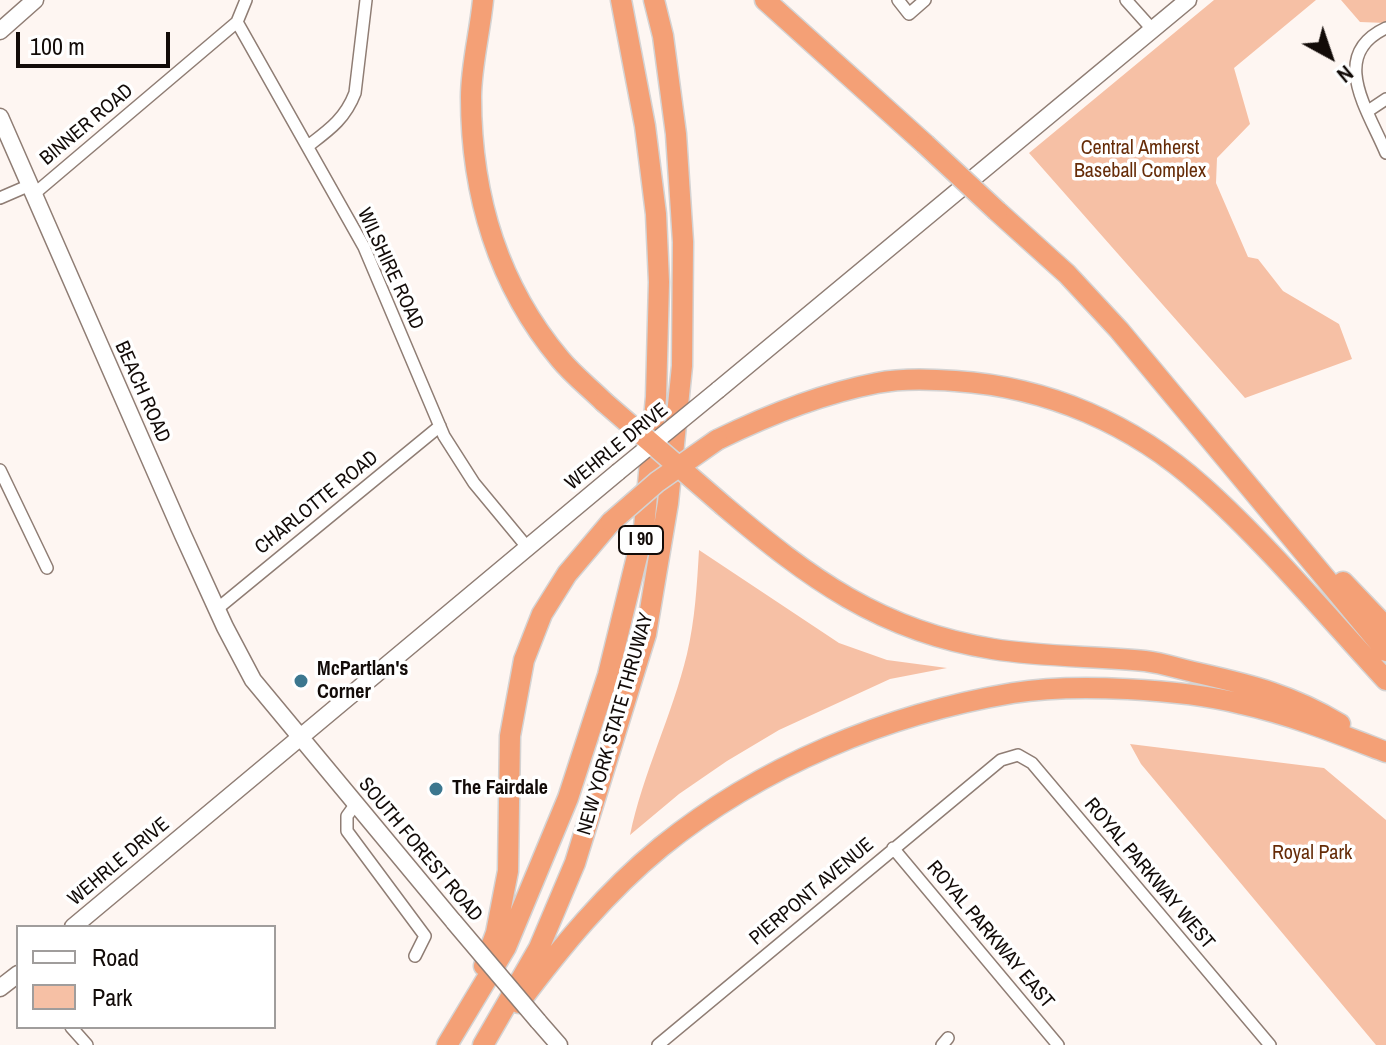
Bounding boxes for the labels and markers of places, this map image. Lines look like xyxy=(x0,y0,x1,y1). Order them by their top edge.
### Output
place label: McPartlan's Corner xyxy=(317,658,408,705)
marker: McPartlan's Corner xyxy=(292,672,310,690)
place label: The Fairdale xyxy=(452,777,548,801)
marker: The Fairdale xyxy=(427,780,445,798)

